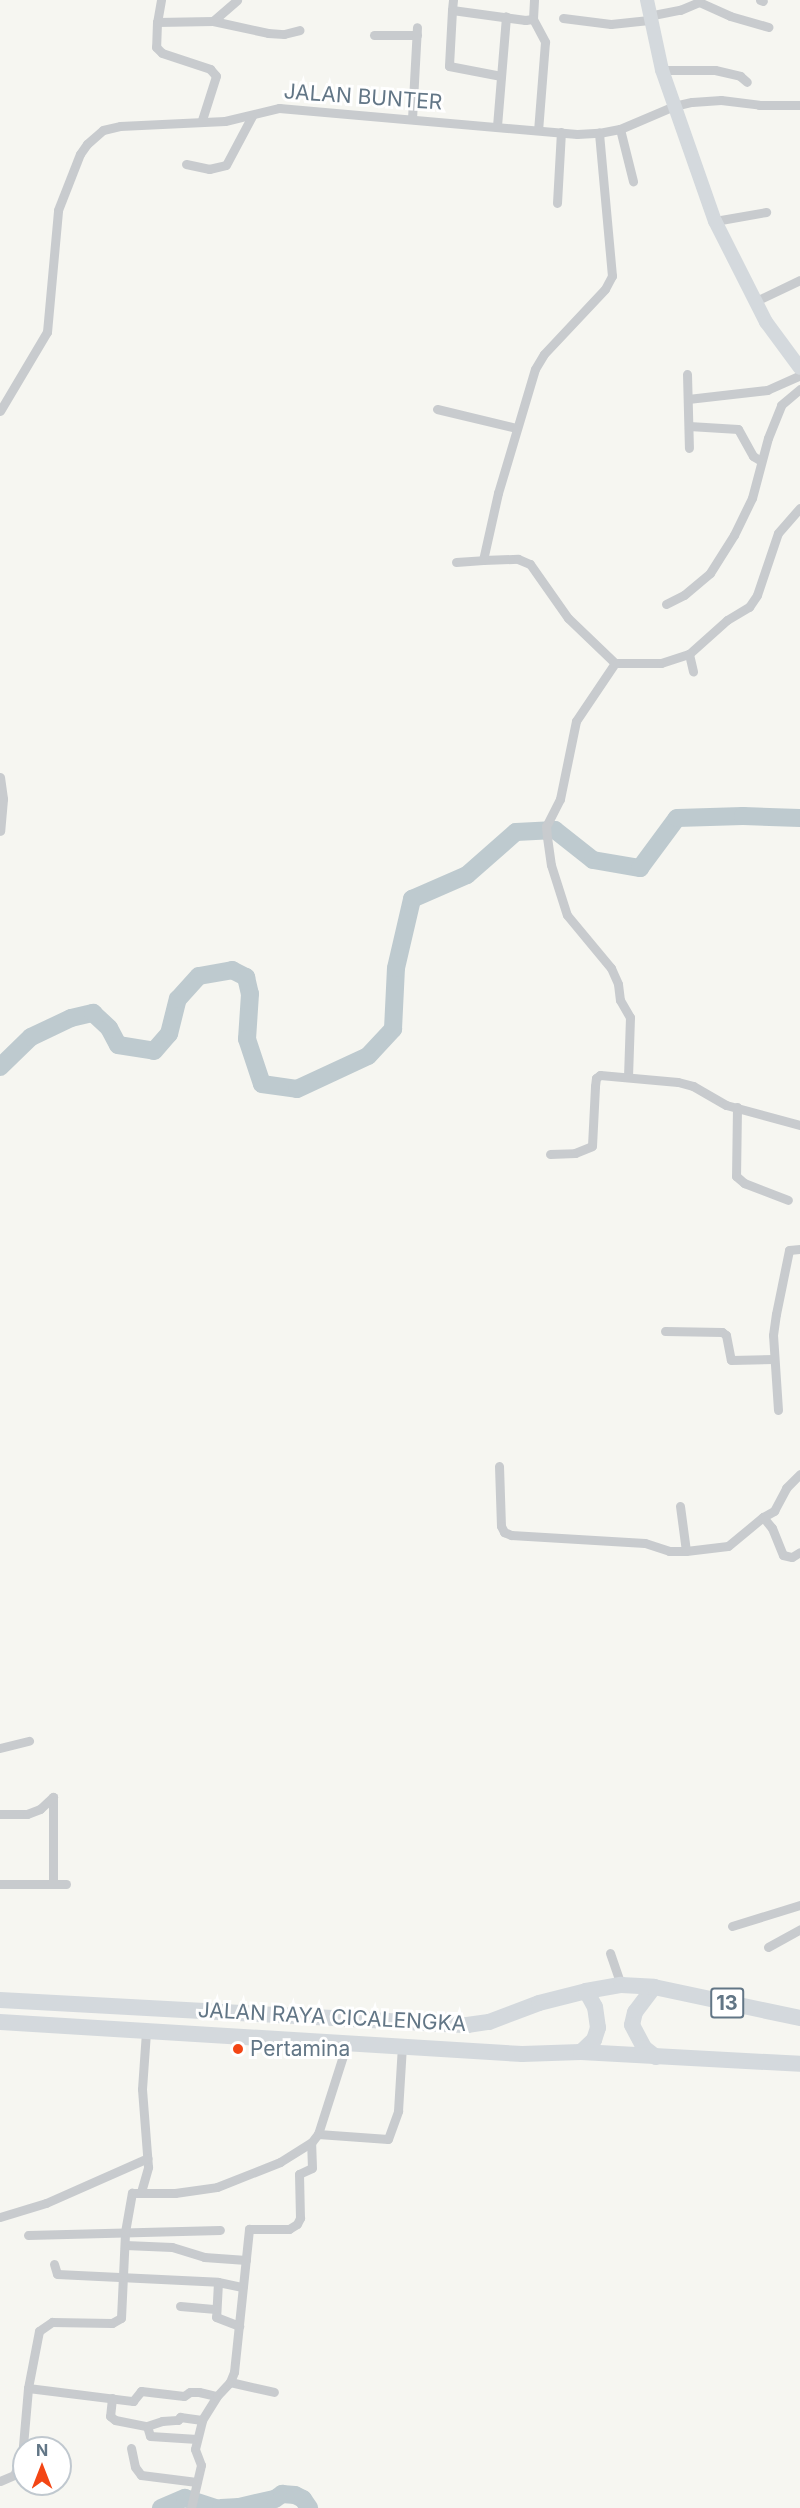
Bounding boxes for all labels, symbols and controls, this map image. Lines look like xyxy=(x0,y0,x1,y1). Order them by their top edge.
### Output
street label: JALAN BUNTER xyxy=(283,79,443,115)
road number: 13 xyxy=(709,1986,745,2020)
street label: JALAN RAYA CICALENGKA xyxy=(197,1997,467,2037)
place label: Pertamina xyxy=(250,2036,350,2062)
marker: Pertamina xyxy=(231,2042,245,2056)
north arrow xyxy=(12,2436,72,2496)
text: N xyxy=(36,2440,48,2460)

